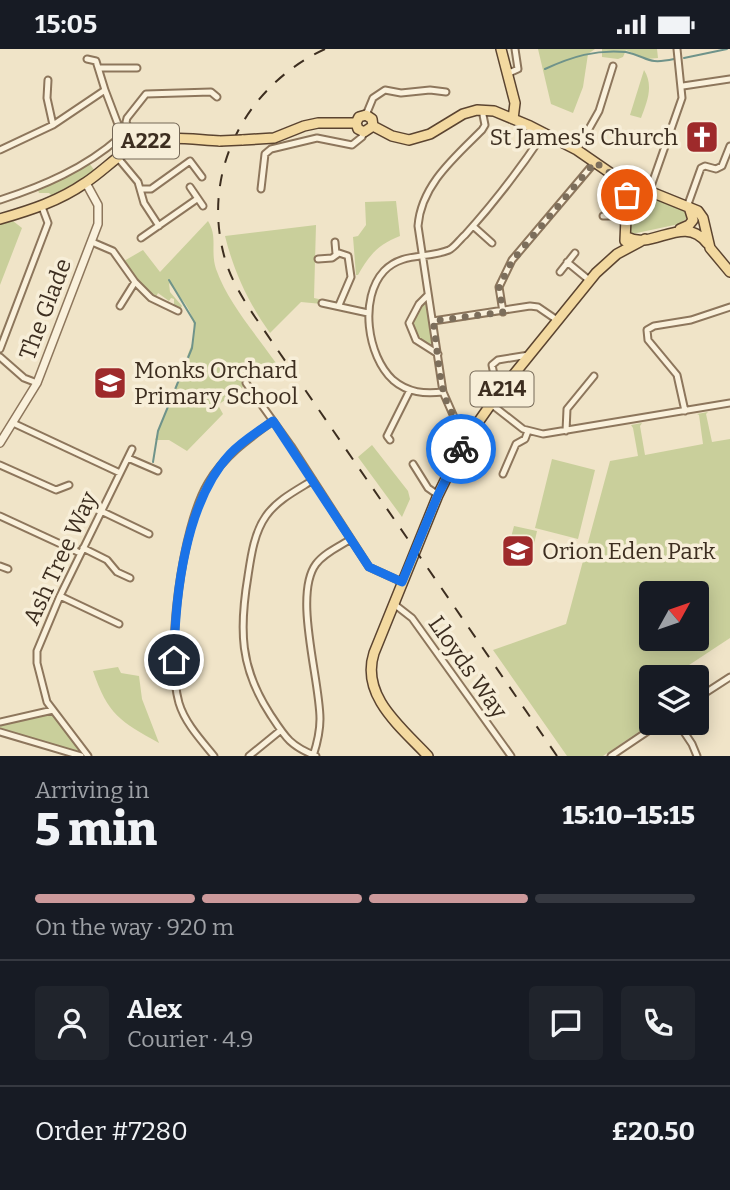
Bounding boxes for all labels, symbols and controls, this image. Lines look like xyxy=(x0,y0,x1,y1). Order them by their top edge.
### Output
text: 15:05 xyxy=(35,9,97,40)
church icon: St James's Church xyxy=(683,118,721,156)
road number: A222 xyxy=(113,123,179,159)
place label: St James's Church xyxy=(490,123,678,151)
pin xyxy=(597,165,657,225)
icon: bag xyxy=(608,176,646,214)
street label: The Glade xyxy=(13,254,77,364)
place label: Monks Orchard Primary School xyxy=(134,356,299,410)
school or university icon: Monks Orchard Primary School xyxy=(91,364,129,402)
road number: A214 xyxy=(470,371,534,407)
courier xyxy=(426,414,496,484)
icon: bike xyxy=(442,430,480,468)
street label: Ash Tree Way xyxy=(17,486,103,629)
school or university icon: Orion Eden Park xyxy=(499,532,537,570)
place label: Orion Eden Park xyxy=(542,537,716,565)
north arrow xyxy=(639,581,709,651)
map controls xyxy=(639,581,709,735)
street label: Lloyds Way xyxy=(422,610,514,724)
pin xyxy=(144,630,204,690)
icon: home xyxy=(155,641,193,679)
button: layers xyxy=(639,665,709,735)
text: Arriving in xyxy=(35,776,149,804)
text: 15:10–15:15 xyxy=(562,800,695,831)
text: 5 min xyxy=(35,802,157,857)
text: On the way · 920 m xyxy=(35,913,234,941)
button: person xyxy=(35,986,109,1060)
button: chat xyxy=(529,986,603,1060)
button: phone xyxy=(621,986,695,1060)
text: Alex xyxy=(127,994,182,1025)
text: Courier · 4.9 xyxy=(127,1025,254,1053)
text: Order #7280 xyxy=(35,1116,188,1147)
text: £20.50 xyxy=(611,1116,695,1147)

